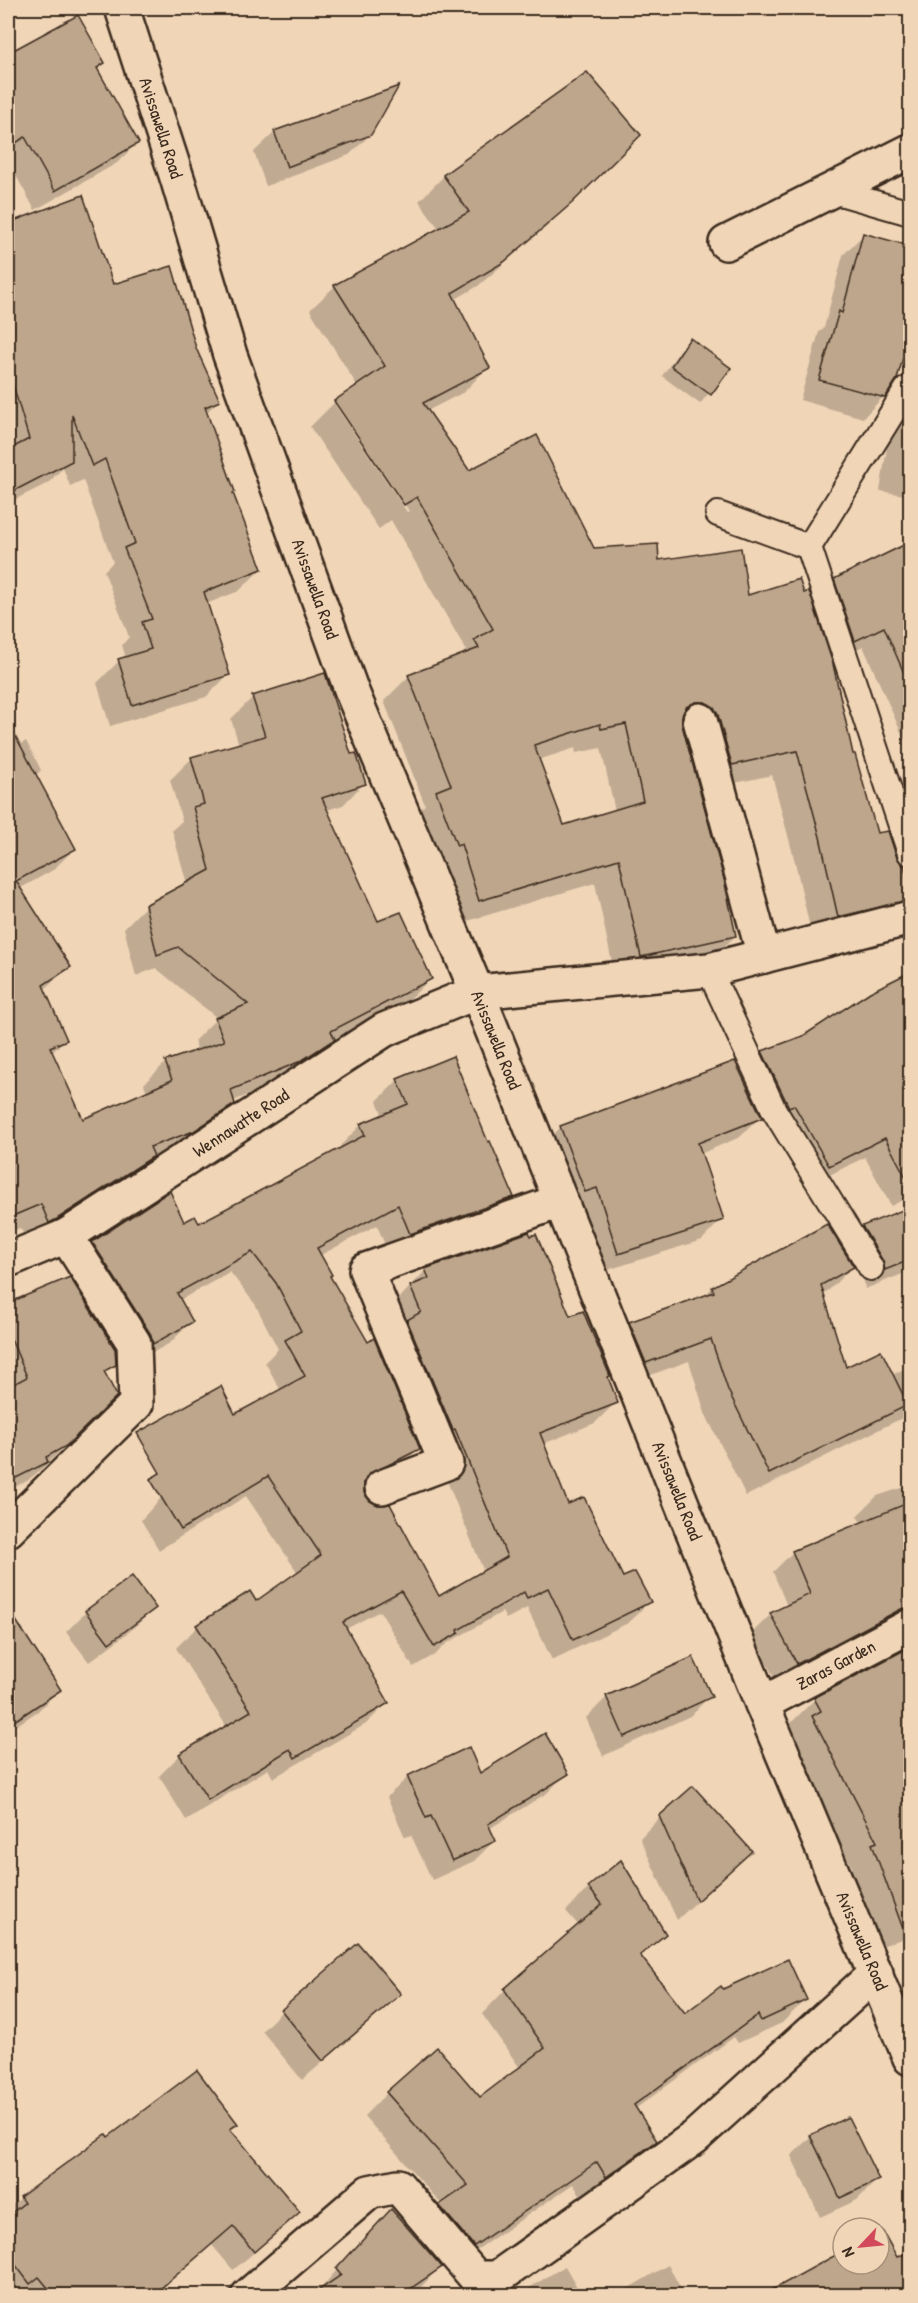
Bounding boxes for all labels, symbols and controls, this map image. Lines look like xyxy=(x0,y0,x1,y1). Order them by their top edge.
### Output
street label: Avissawella Road xyxy=(133,74,190,182)
street label: Avissawella Road xyxy=(286,535,345,642)
street label: Avissawella Road xyxy=(465,987,528,1093)
street label: Wennawatte Road xyxy=(188,1082,294,1163)
street label: Avissawella Road xyxy=(646,1438,709,1544)
street label: Zaras Garden xyxy=(792,1633,880,1696)
street label: Avissawella Road xyxy=(830,1888,894,1994)
north arrow xyxy=(831,2216,891,2276)
text: N xyxy=(836,2243,859,2261)

